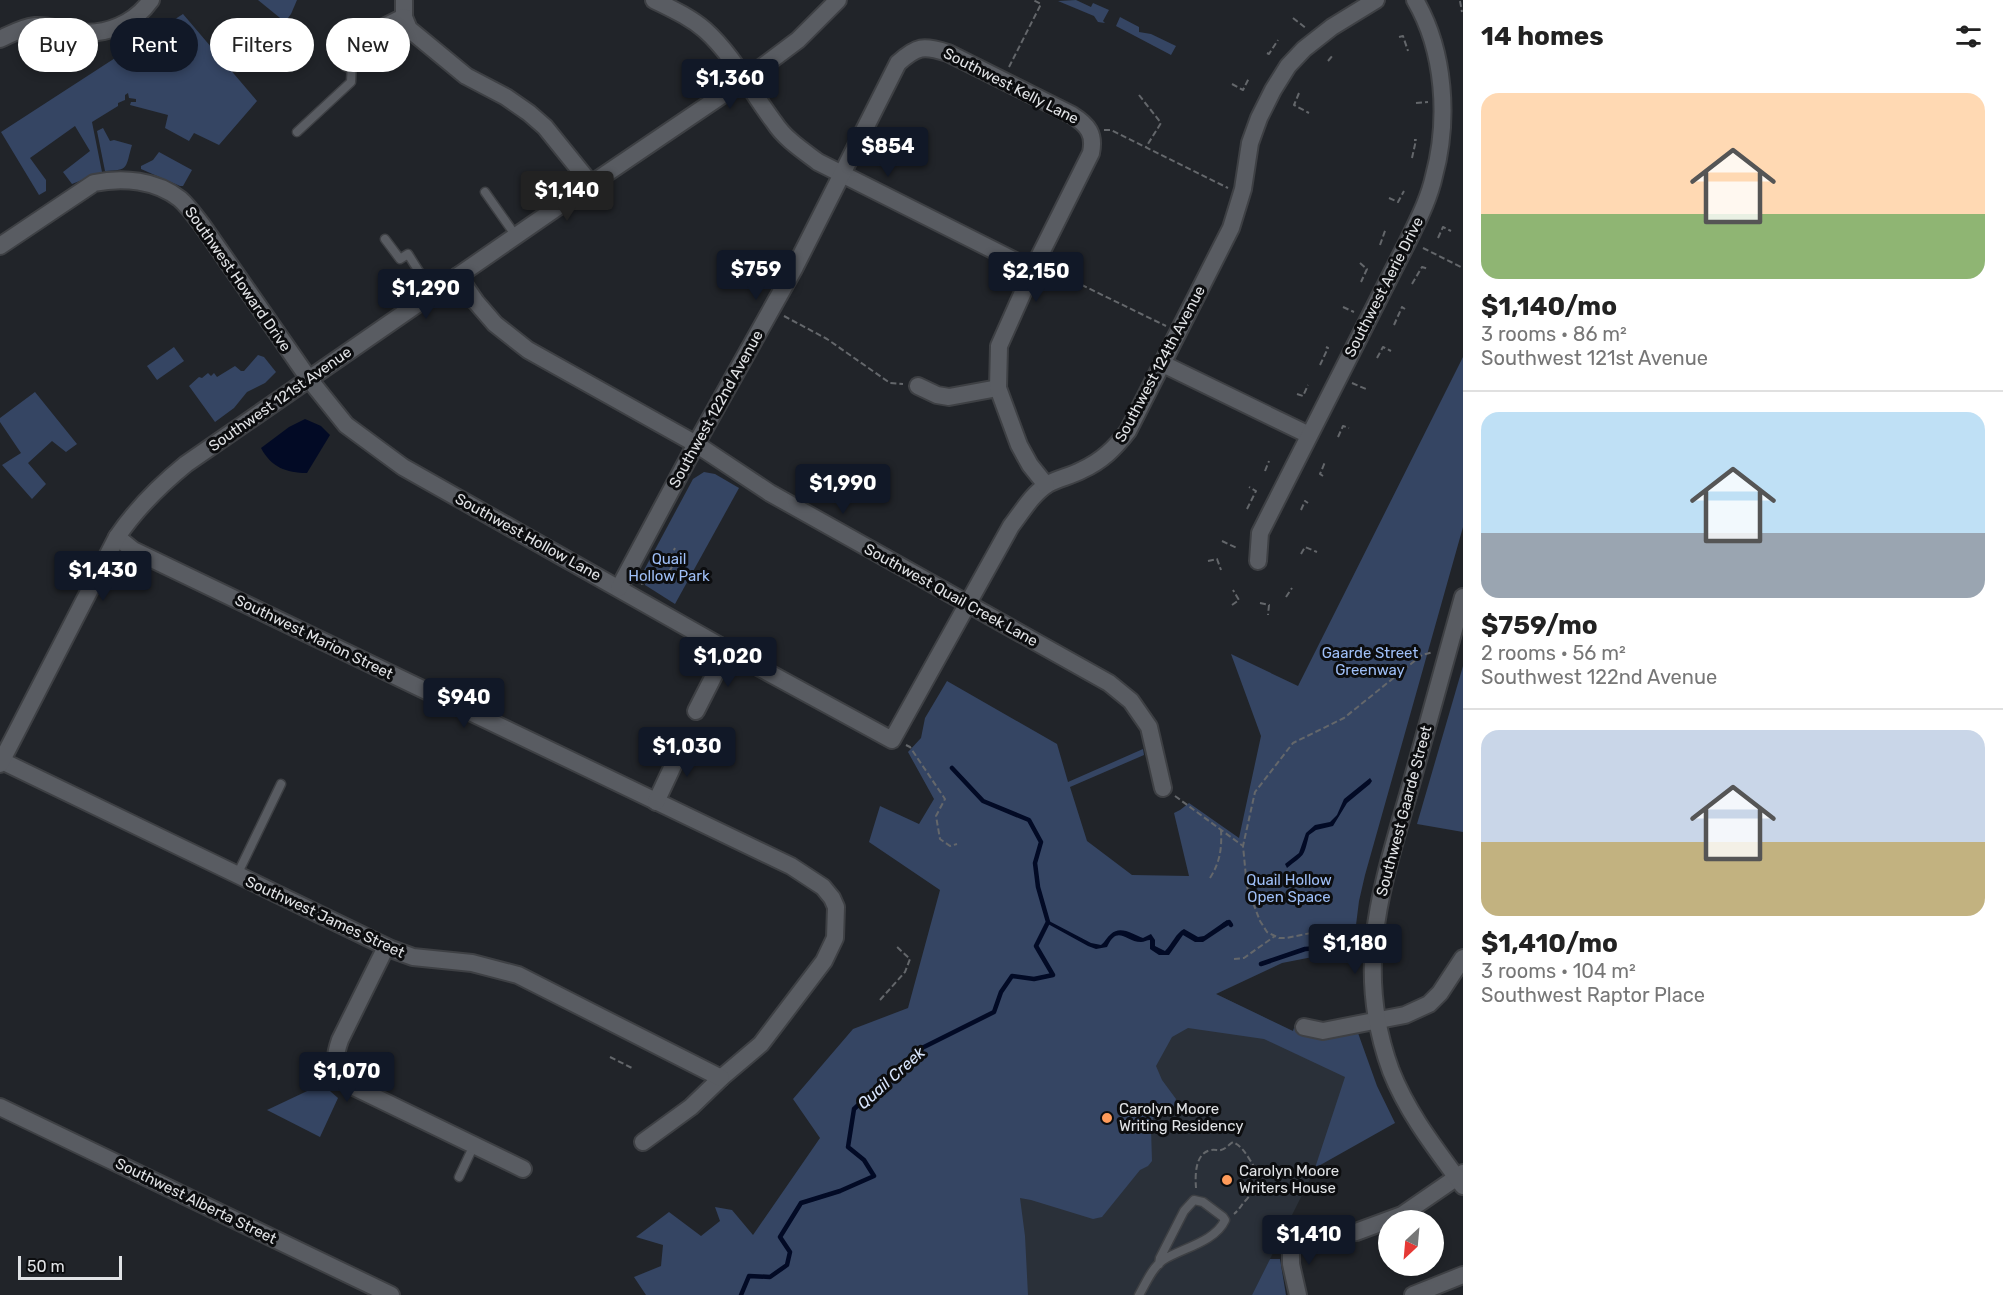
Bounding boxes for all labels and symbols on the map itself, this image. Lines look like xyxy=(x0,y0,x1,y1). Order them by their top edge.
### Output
street label: Southwest Kelly Lane xyxy=(940,44,1082,128)
pin: $1,360 xyxy=(681,59,779,110)
pin: $854 xyxy=(852,127,924,178)
pin: $1,140 xyxy=(518,171,616,222)
street label: Southwest Howard Drive xyxy=(181,203,295,355)
street label: Southwest Aerie Drive xyxy=(1341,214,1427,360)
pin: $759 xyxy=(720,250,792,301)
pin: $2,150 xyxy=(987,252,1085,303)
pin: $1,290 xyxy=(377,269,475,320)
street label: Southwest 124th Avenue xyxy=(1111,283,1209,445)
street label: Southwest 122nd Avenue xyxy=(665,327,767,491)
street label: Southwest 121st Avenue xyxy=(205,343,355,455)
pin: $1,990 xyxy=(794,464,892,515)
street label: Southwest Hollow Lane xyxy=(452,489,604,585)
street label: Southwest Quail Creek Lane xyxy=(861,540,1041,650)
park label: Quail Hollow Park xyxy=(628,550,710,585)
pin: $1,430 xyxy=(54,551,152,602)
street label: Southwest Marion Street xyxy=(232,591,396,683)
pin: $1,020 xyxy=(679,637,777,688)
park label: Gaarde Street Greenway xyxy=(1322,644,1418,679)
pin: $940 xyxy=(428,678,500,729)
street label: Southwest Gaarde Street xyxy=(1373,724,1435,898)
pin: $1,030 xyxy=(638,727,736,778)
park label: Quail Hollow Open Space xyxy=(1246,871,1332,906)
street label: Southwest James Street xyxy=(243,872,408,962)
pin: $1,180 xyxy=(1306,924,1404,975)
water label: Quail Creek xyxy=(853,1042,929,1113)
pin: $1,070 xyxy=(298,1052,396,1103)
place label: Carolyn Moore Writing Residency xyxy=(1119,1100,1244,1135)
marker: Carolyn Moore Writing Residency xyxy=(1100,1111,1114,1125)
street label: Southwest Alberta Street xyxy=(113,1154,280,1248)
place label: Carolyn Moore Writers House xyxy=(1239,1162,1339,1197)
marker: Carolyn Moore Writers House xyxy=(1220,1173,1234,1187)
north arrow xyxy=(1378,1210,1444,1276)
pin: $1,410 xyxy=(1260,1215,1358,1266)
scale bar xyxy=(18,1253,122,1280)

